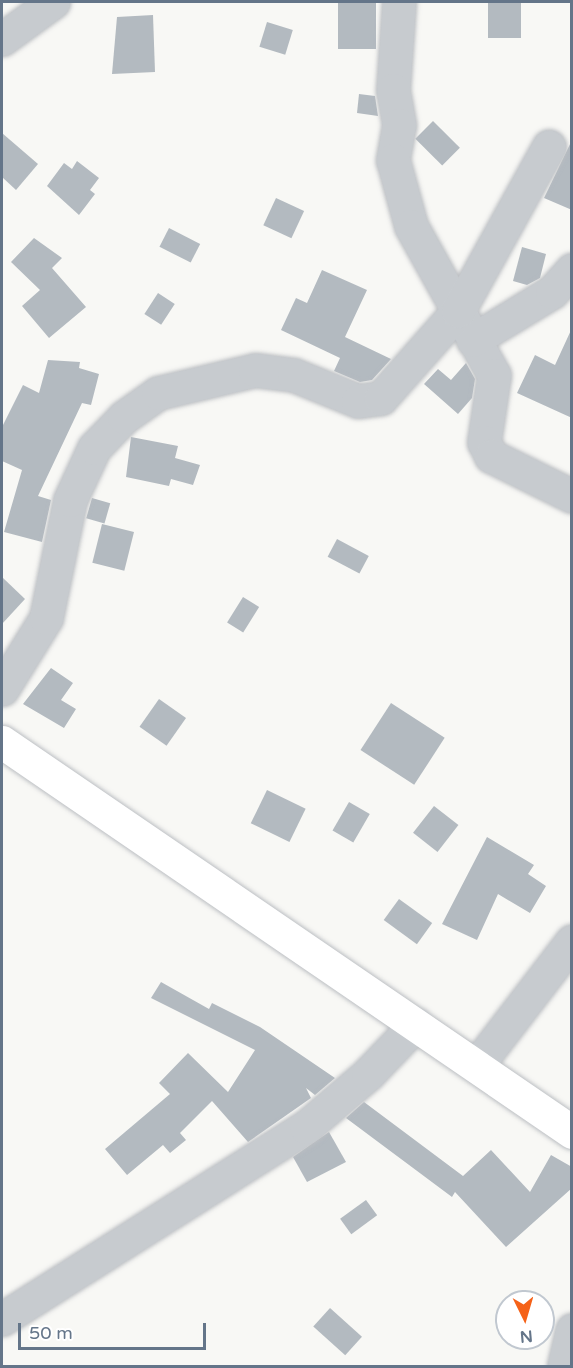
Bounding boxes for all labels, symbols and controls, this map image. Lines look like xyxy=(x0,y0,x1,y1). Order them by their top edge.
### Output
north arrow xyxy=(495,1290,555,1350)
scale bar xyxy=(21,1311,208,1349)
text: 50 m xyxy=(29,1322,73,1344)
text: N xyxy=(519,1325,534,1346)

